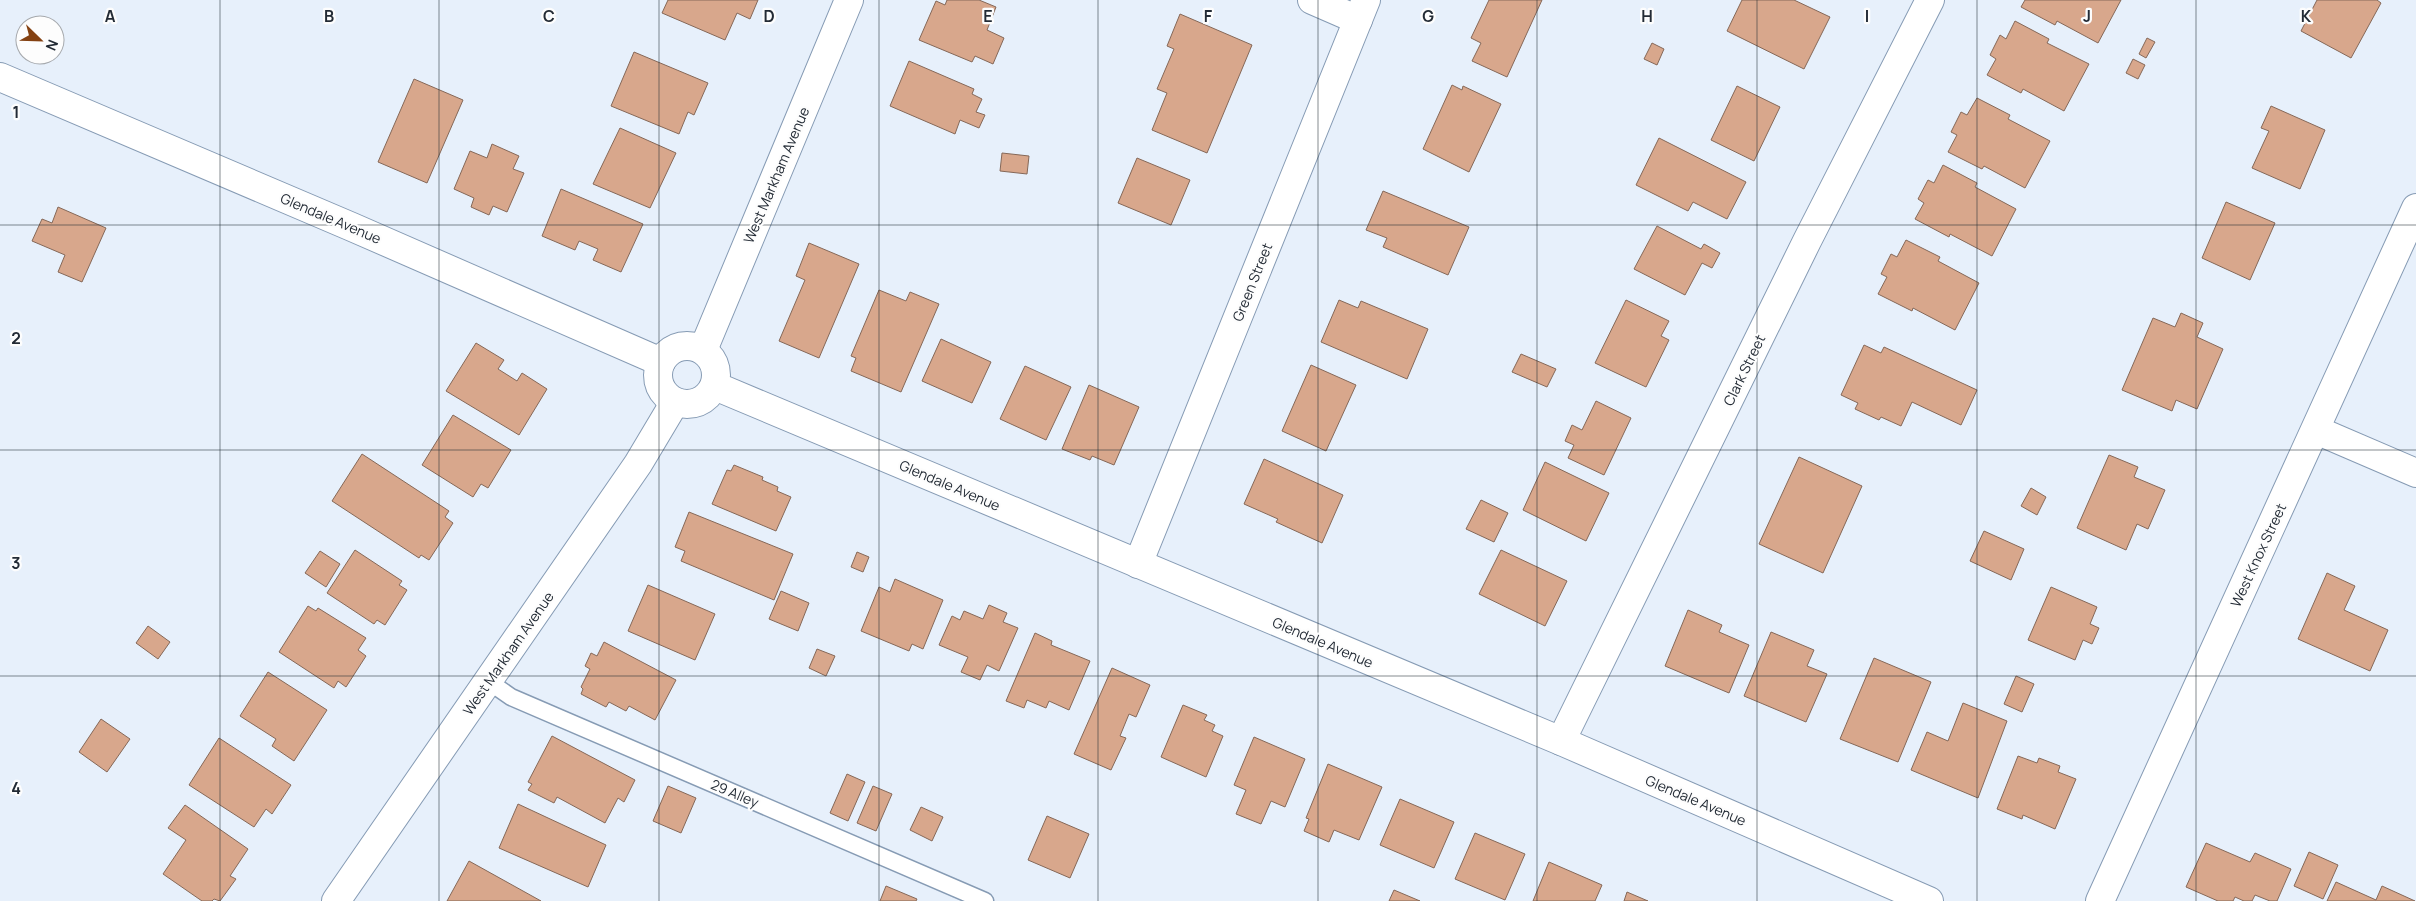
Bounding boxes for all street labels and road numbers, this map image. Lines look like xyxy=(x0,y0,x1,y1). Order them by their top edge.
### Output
street label: West Markham Avenue xyxy=(739,104,813,246)
street label: Glendale Avenue xyxy=(278,188,384,248)
street label: Green Street xyxy=(1228,240,1277,324)
street label: Clark Street xyxy=(1719,331,1770,409)
street label: Glendale Avenue xyxy=(897,455,1003,515)
street label: West Knox Street xyxy=(2226,500,2290,610)
street label: West Markham Avenue xyxy=(458,588,558,718)
street label: Glendale Avenue xyxy=(1270,612,1376,672)
street label: Glendale Avenue xyxy=(1643,770,1749,830)
street label: 29 Alley xyxy=(708,774,762,812)

